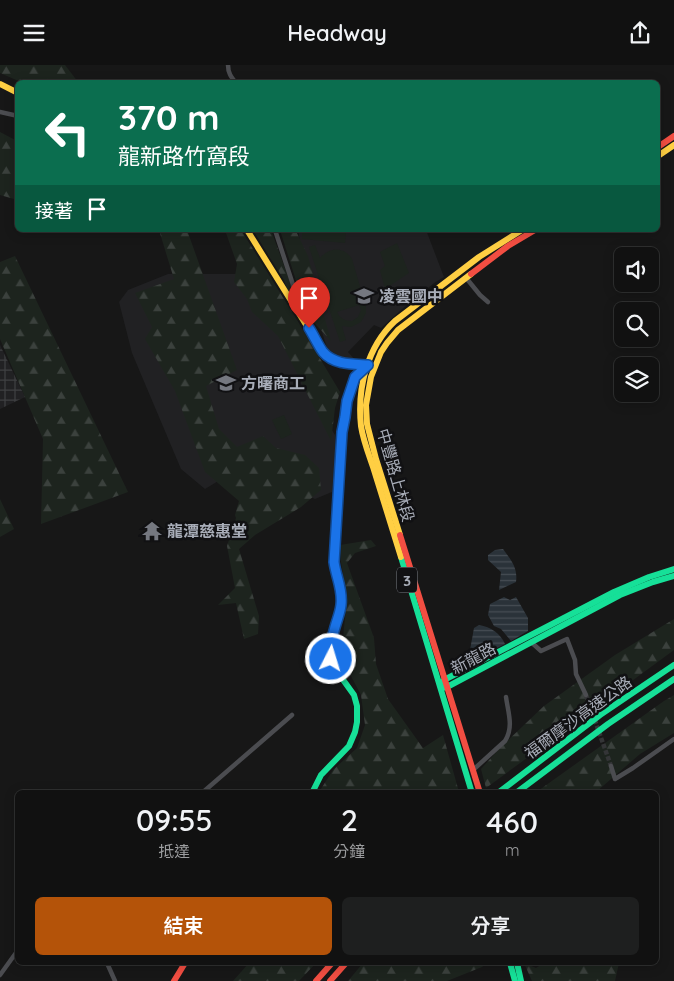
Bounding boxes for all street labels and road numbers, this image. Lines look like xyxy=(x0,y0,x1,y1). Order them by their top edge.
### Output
street label: 中豐路上林段 xyxy=(373,426,419,524)
road number: 3 xyxy=(397,567,417,593)
street label: 新龍路 xyxy=(447,638,499,678)
street label: 福爾摩沙高速公路 xyxy=(520,671,636,763)

